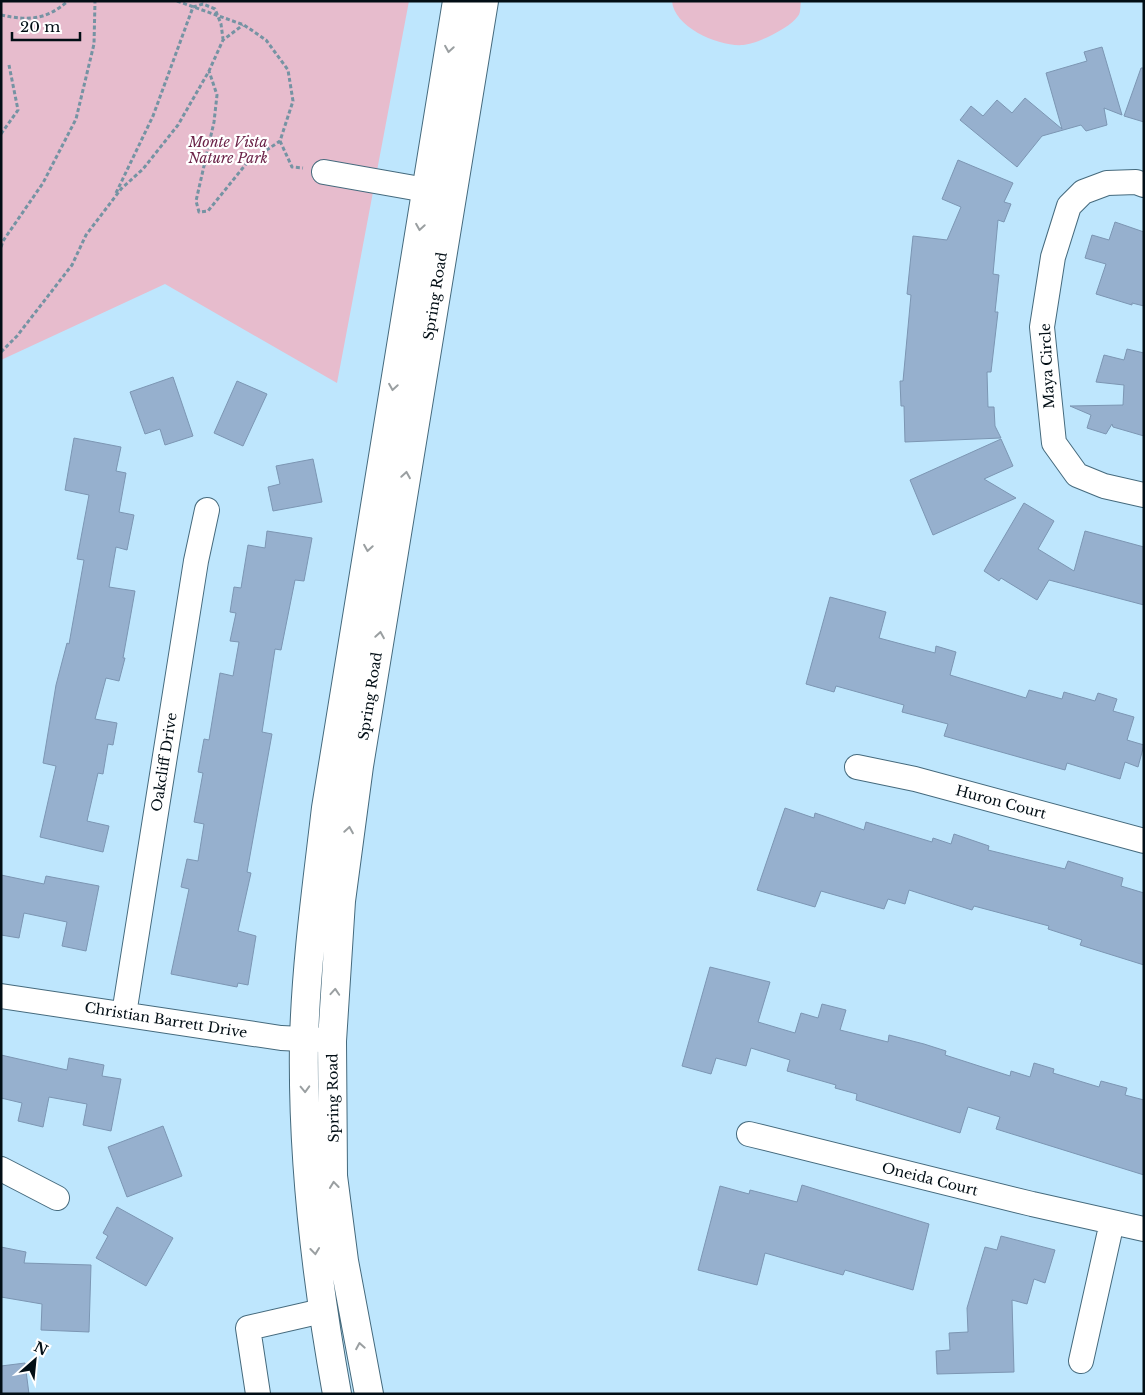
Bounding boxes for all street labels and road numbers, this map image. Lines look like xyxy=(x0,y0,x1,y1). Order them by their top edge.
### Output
street label: Spring Road xyxy=(419,250,451,341)
street label: Maya Circle xyxy=(1036,323,1058,409)
street label: Spring Road xyxy=(354,650,386,741)
street label: Oakcliff Drive xyxy=(147,711,181,813)
street label: Huron Court xyxy=(954,781,1049,823)
street label: Christian Barrett Drive xyxy=(83,998,249,1042)
street label: Spring Road xyxy=(323,1053,343,1143)
street label: Oneida Court xyxy=(880,1158,981,1200)

